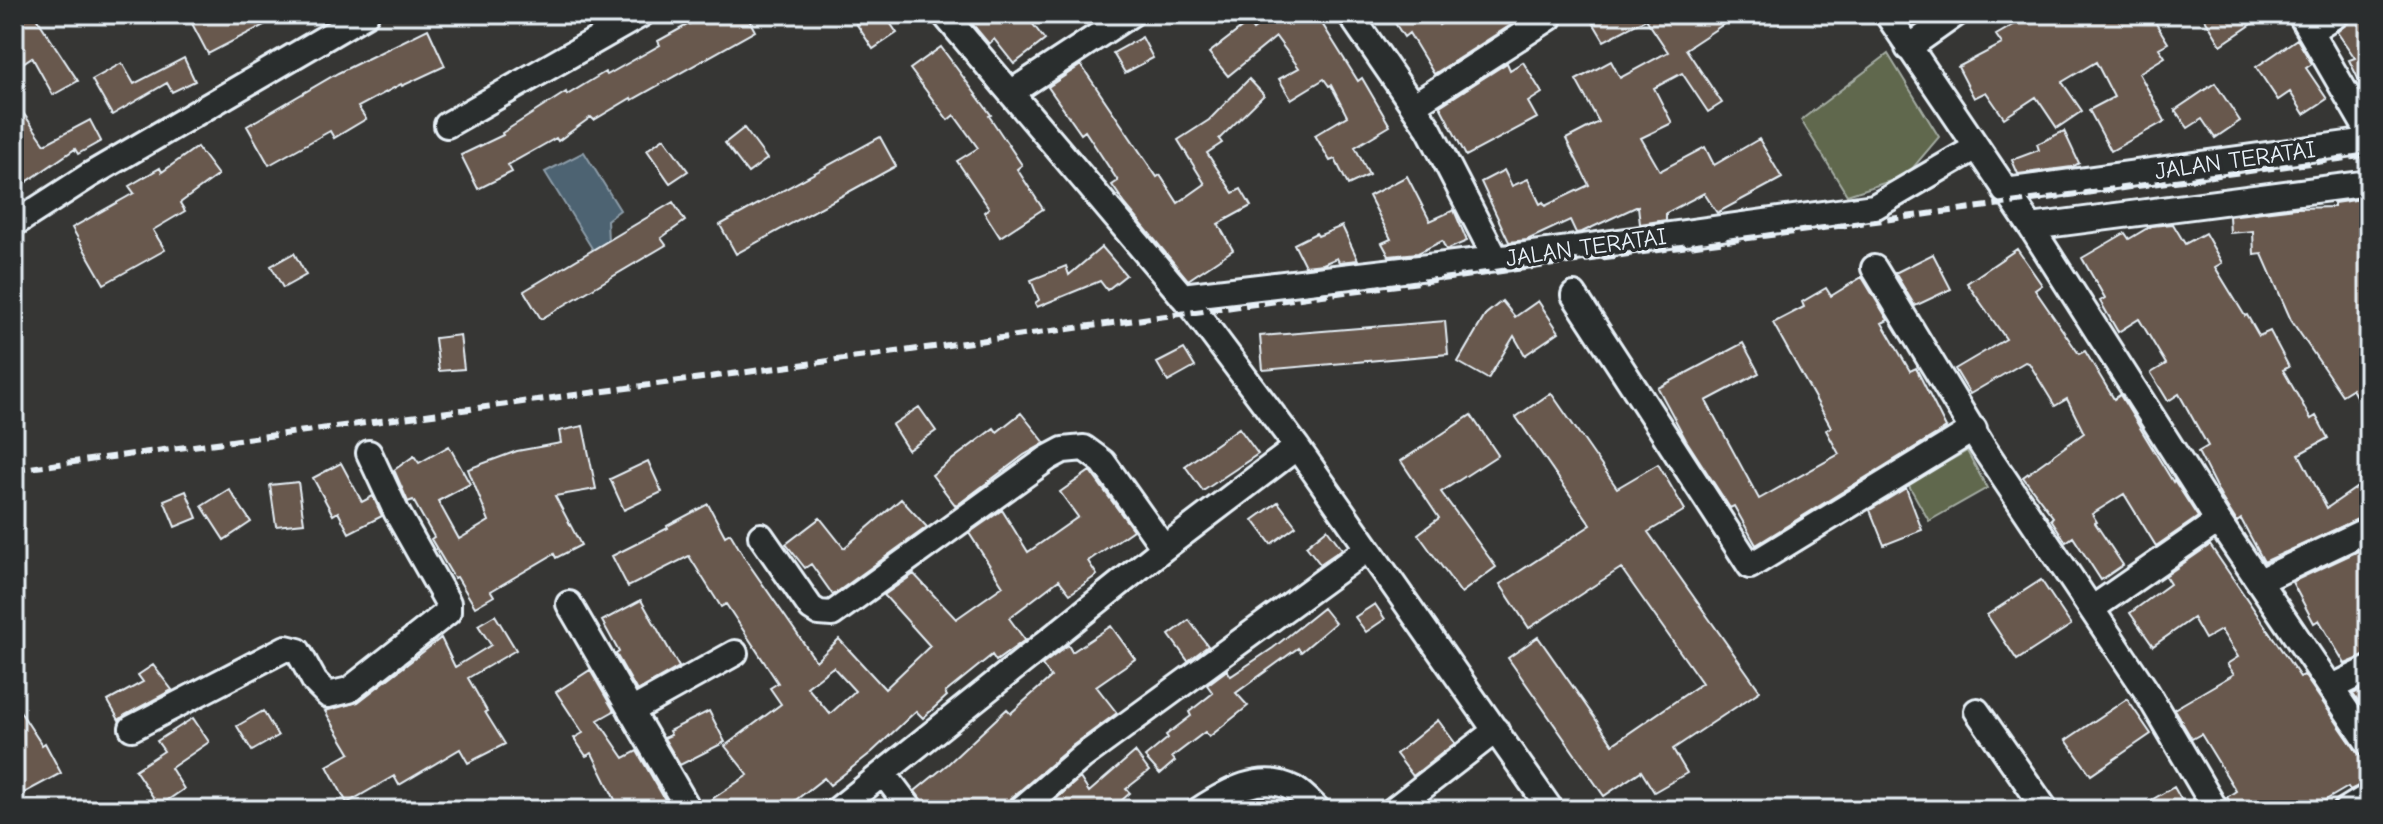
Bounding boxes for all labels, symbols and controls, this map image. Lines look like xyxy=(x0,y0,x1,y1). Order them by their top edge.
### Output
street label: JALAN TERATAI xyxy=(2153,135,2317,185)
street label: JALAN TERATAI xyxy=(1504,222,1668,272)

